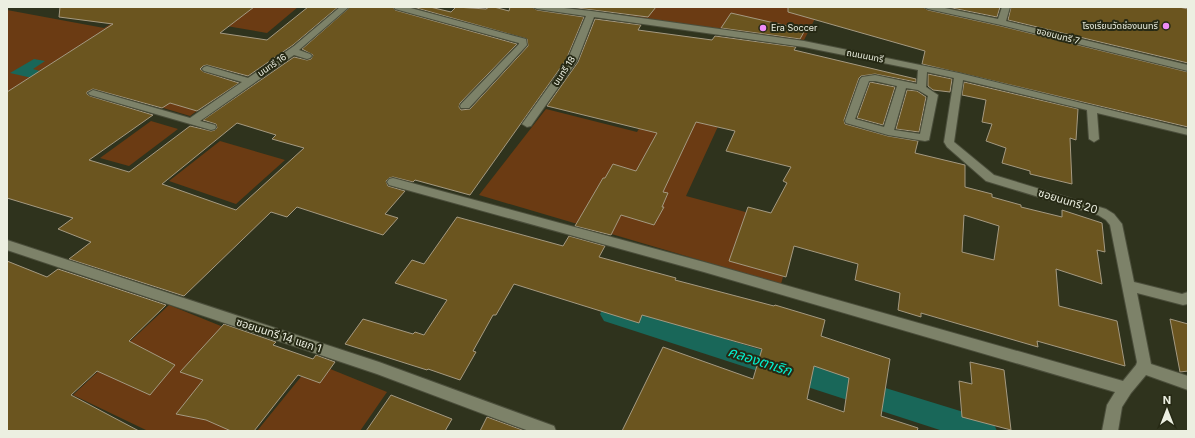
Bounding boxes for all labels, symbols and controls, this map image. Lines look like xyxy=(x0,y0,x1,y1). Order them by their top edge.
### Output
place label: โรงเรียนวัดช่องนนทรี xyxy=(1082,20,1159,31)
marker: โรงเรียนวัดช่องนนทรี xyxy=(1161,21,1171,31)
place label: Era Soccer xyxy=(771,22,818,33)
marker: Era Soccer xyxy=(758,23,768,33)
street label: ซอยนนทรี 7 xyxy=(1035,25,1081,46)
street label: ถนนนนทรี xyxy=(846,47,885,65)
street label: นนทรี 16 xyxy=(255,51,289,78)
street label: นนทรี 18 xyxy=(550,54,577,87)
street label: ซอยนนทรี 20 xyxy=(1037,185,1099,217)
street label: ซอยนนทรี 14 แยก 1 xyxy=(235,315,323,355)
water label: คลองตาเริก xyxy=(726,342,795,379)
north arrow xyxy=(1147,390,1187,430)
text: N xyxy=(1163,393,1171,407)

